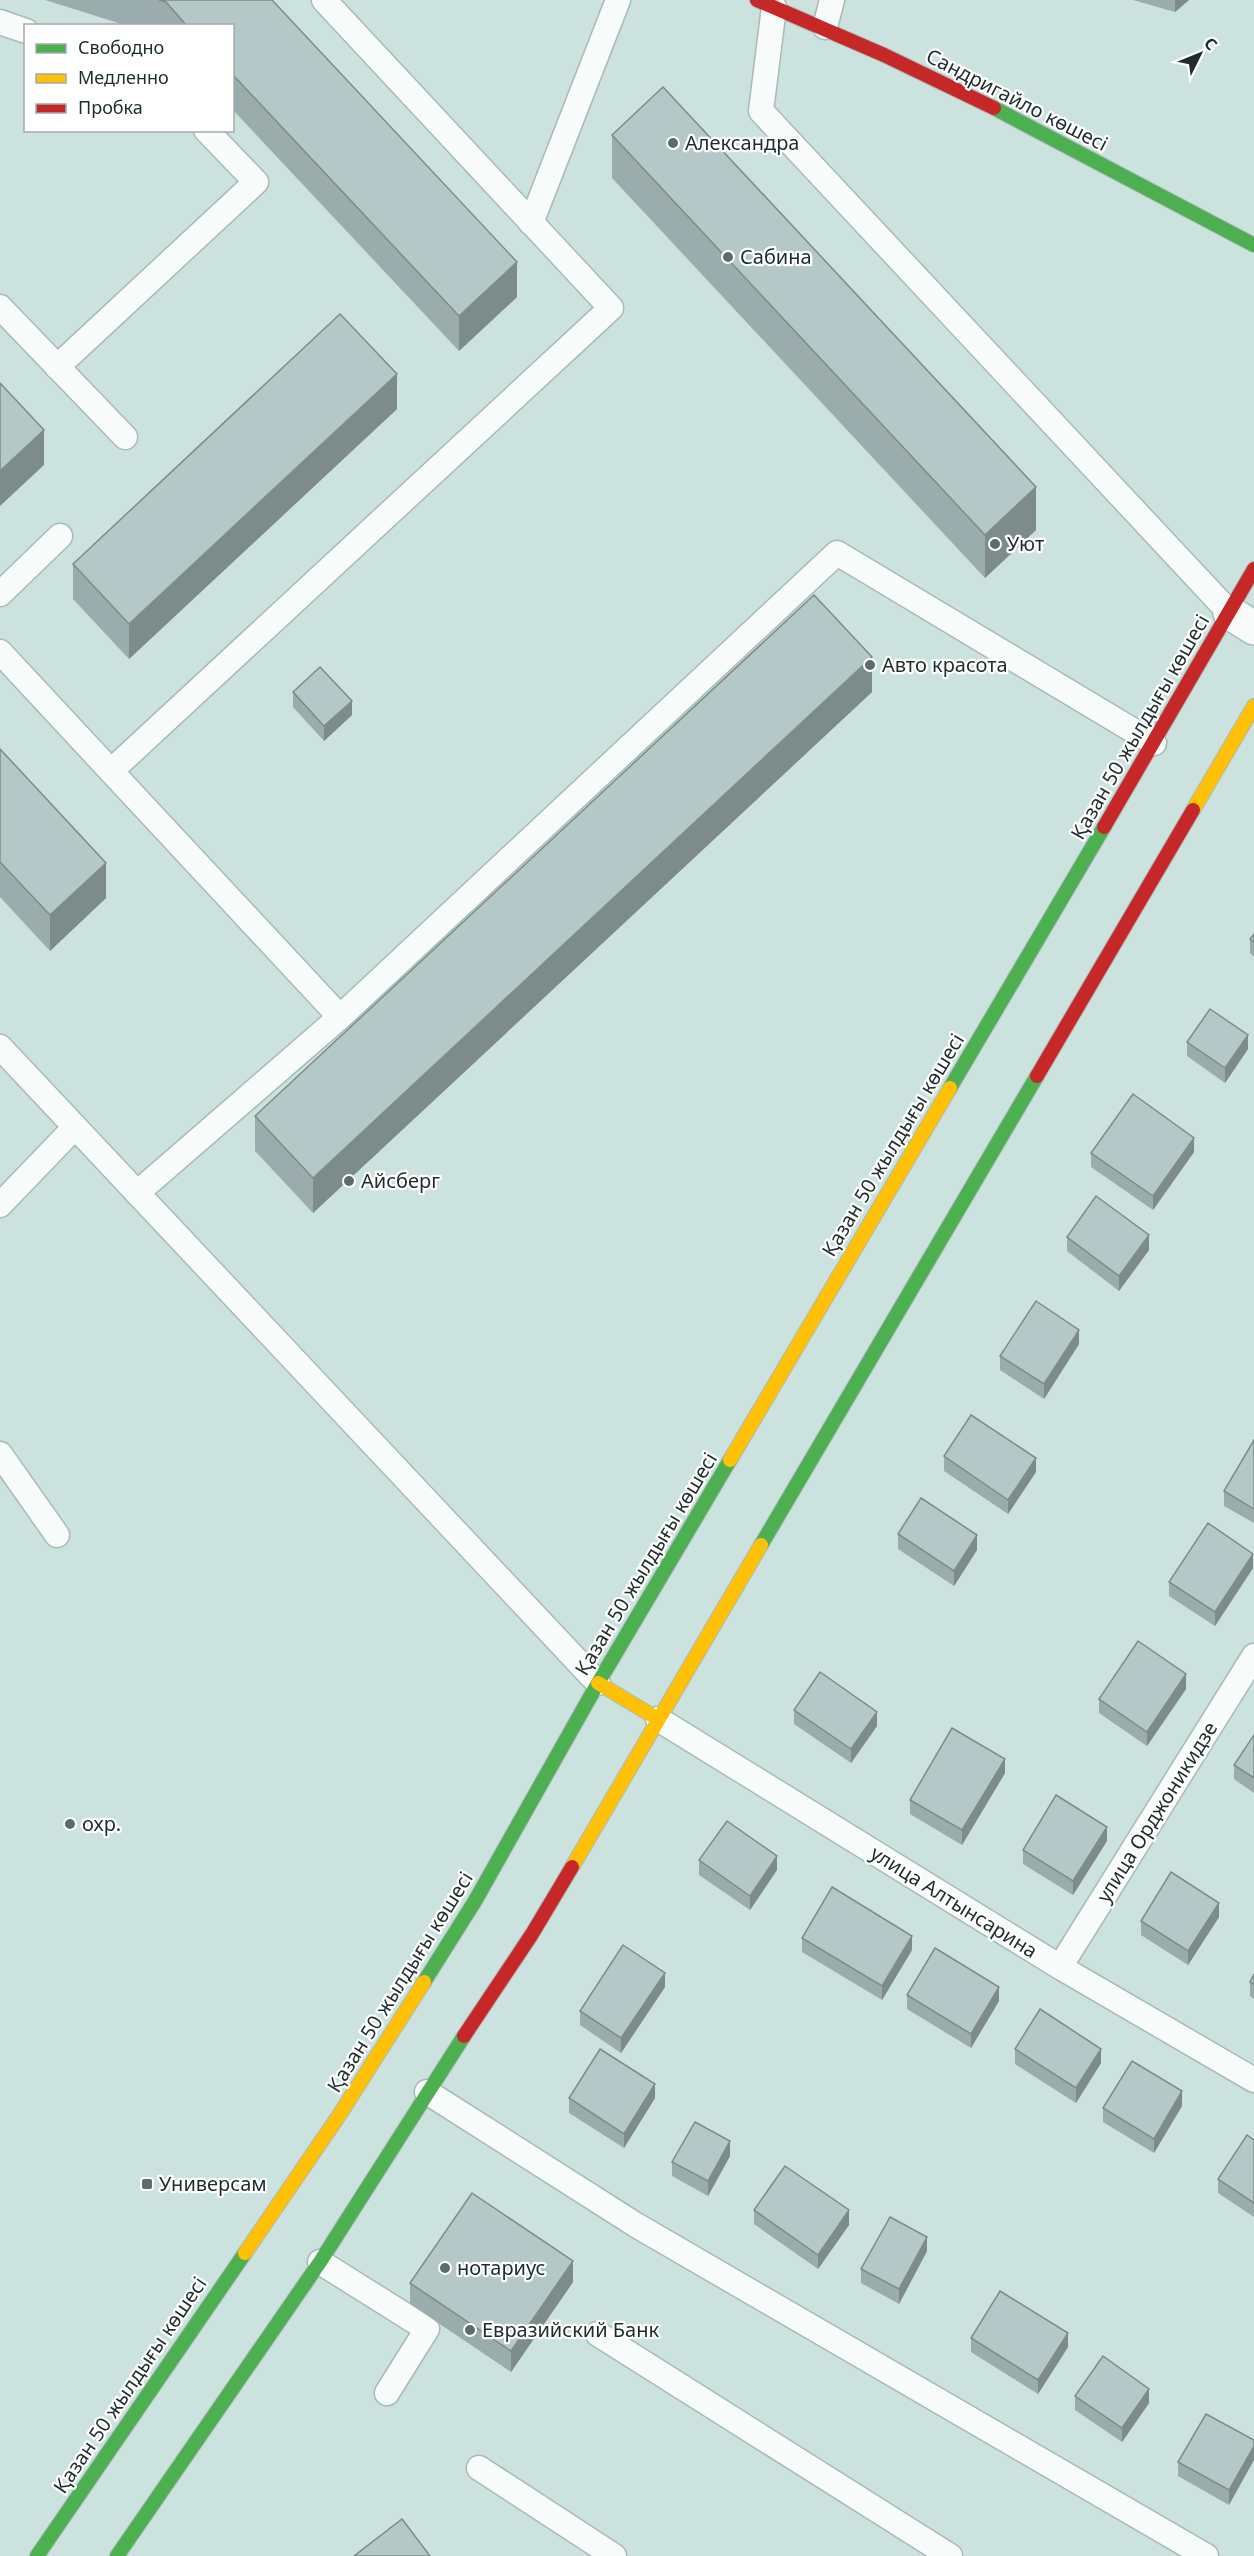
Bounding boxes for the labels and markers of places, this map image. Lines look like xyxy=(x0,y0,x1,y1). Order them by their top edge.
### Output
place label: Александра xyxy=(685,129,799,156)
marker: Александра xyxy=(666,136,680,150)
place label: Сабина xyxy=(740,243,812,270)
marker: Сабина xyxy=(721,250,735,264)
place label: Уют xyxy=(1007,530,1044,557)
marker: Уют xyxy=(988,537,1002,551)
place label: Авто красота xyxy=(882,651,1008,678)
marker: Авто красота xyxy=(863,658,877,672)
place label: Айсберг xyxy=(361,1167,440,1194)
marker: Айсберг xyxy=(342,1174,356,1188)
place label: охр. xyxy=(82,1810,121,1837)
marker: охр. xyxy=(63,1817,77,1831)
place label: Универсам xyxy=(159,2170,267,2197)
marker: Универсам xyxy=(140,2177,154,2191)
place label: нотариус xyxy=(457,2254,546,2281)
marker: нотариус xyxy=(438,2261,452,2275)
place label: Евразийский Банк xyxy=(482,2316,659,2343)
marker: Евразийский Банк xyxy=(463,2323,477,2337)

